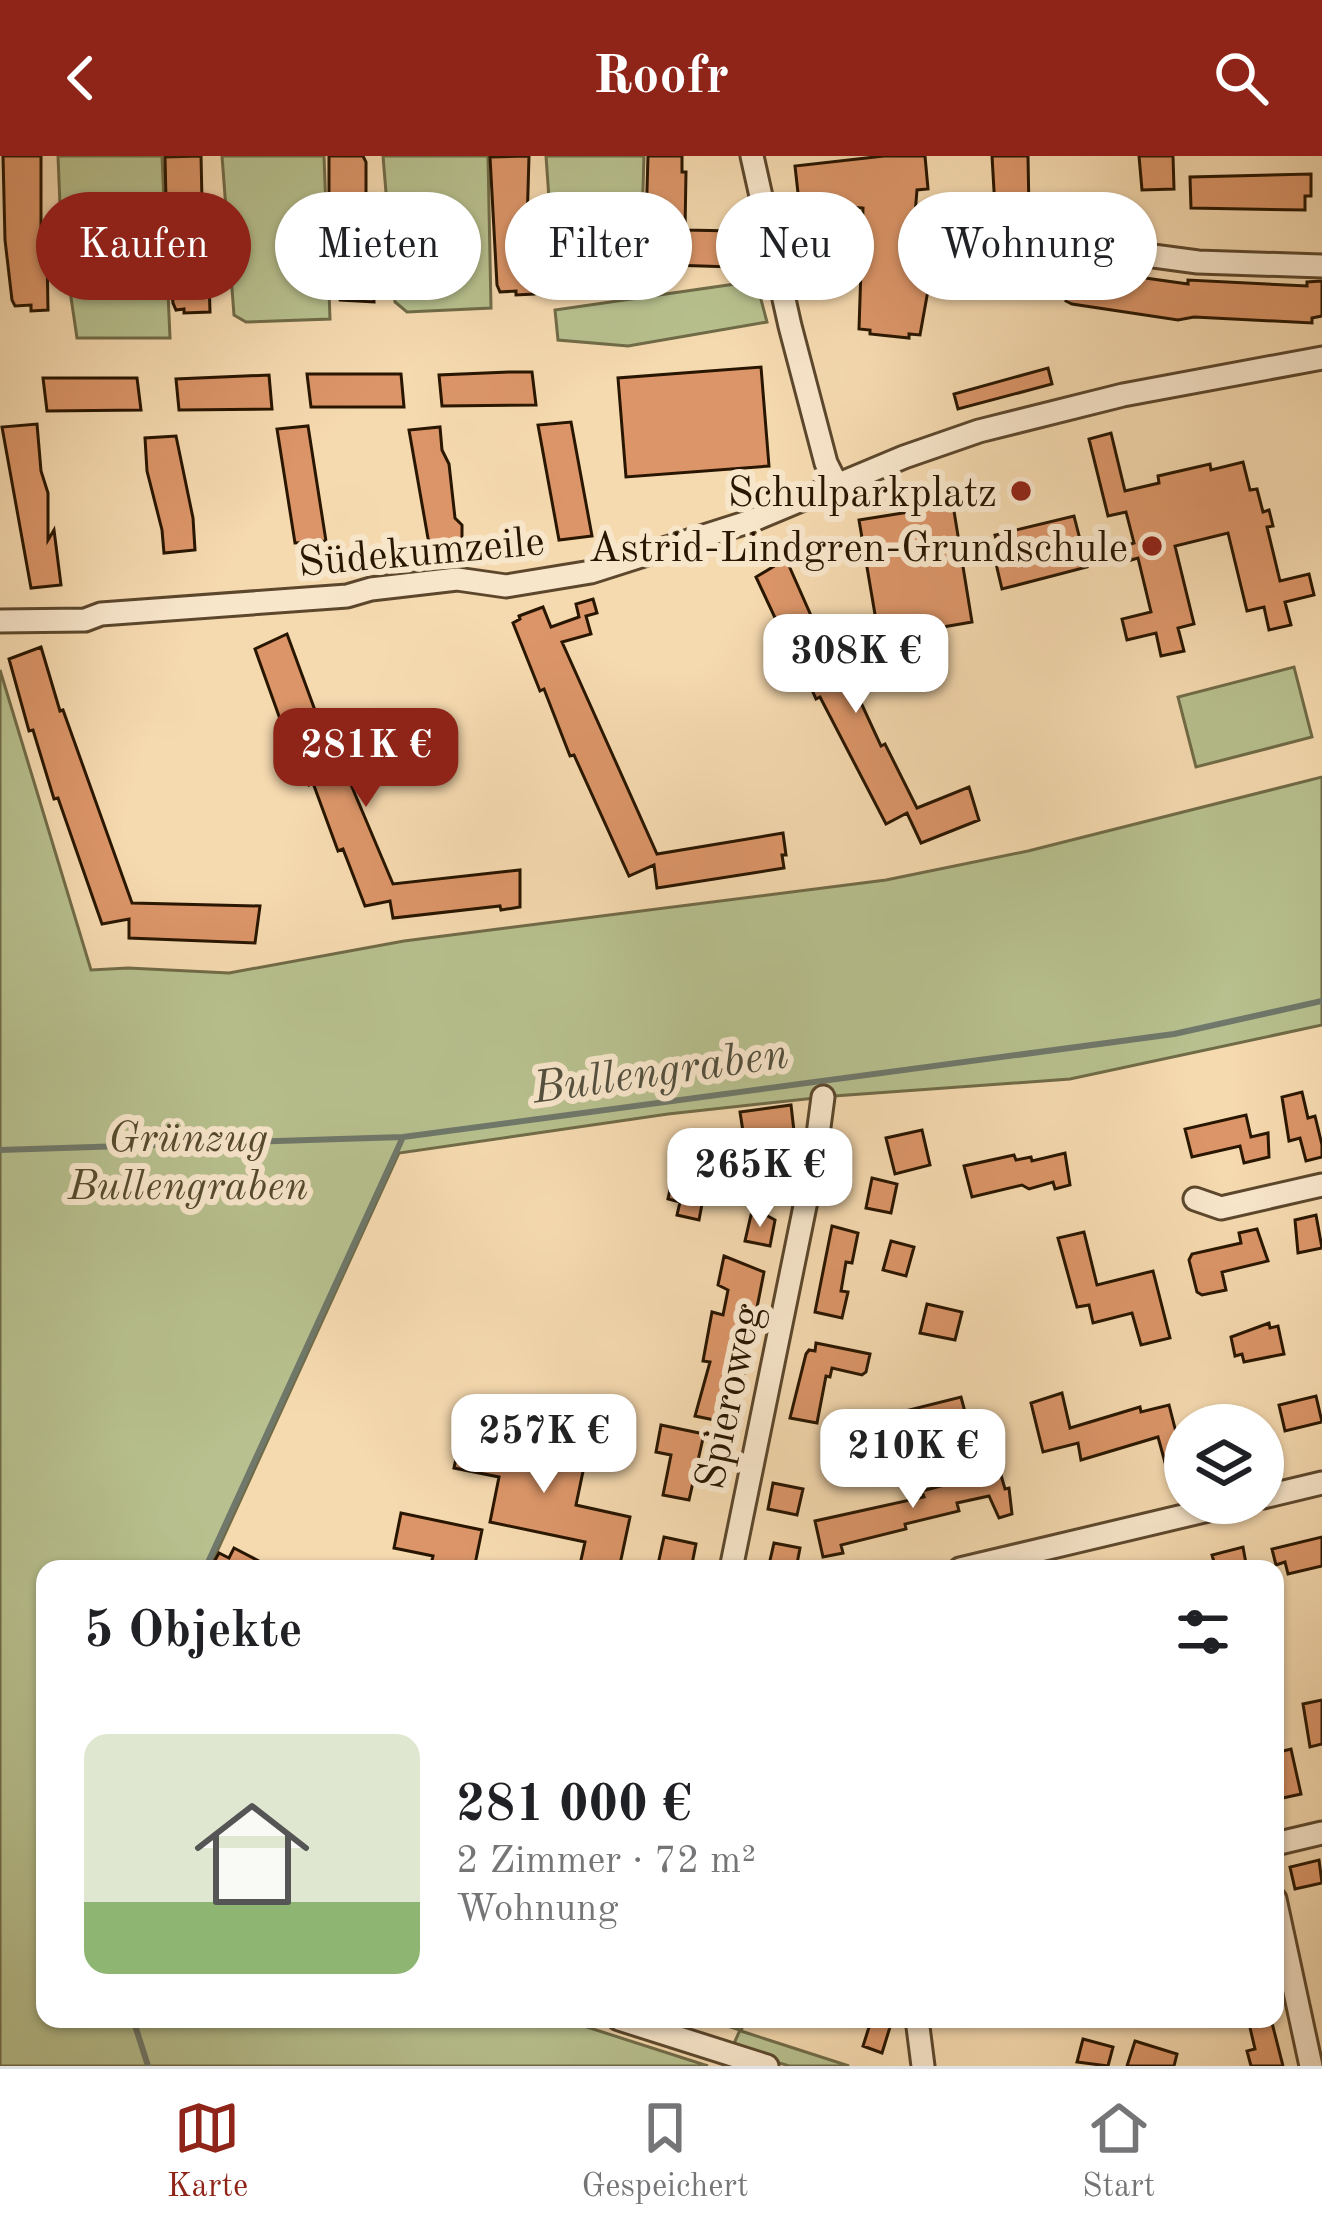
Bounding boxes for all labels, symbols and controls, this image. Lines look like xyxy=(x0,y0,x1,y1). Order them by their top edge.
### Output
icon: back xyxy=(48,45,114,111)
icon: search xyxy=(1208,45,1274,111)
text: Roofr xyxy=(593,51,729,105)
chip: Kaufen xyxy=(36,192,251,300)
chip: Mieten xyxy=(275,192,481,300)
chip: Filter xyxy=(505,192,692,300)
chip: Neu xyxy=(716,192,874,300)
chip: Wohnung xyxy=(898,192,1157,300)
place label: Schulparkplatz xyxy=(727,474,997,516)
marker: Schulparkplatz xyxy=(1008,478,1034,504)
street label: Südekumzeile xyxy=(296,522,546,586)
place label: Astrid-Lindgren-Grundschule xyxy=(588,529,1128,571)
marker: Astrid-Lindgren-Grundschule xyxy=(1139,533,1165,559)
pin: 308K € xyxy=(758,614,954,716)
text: 308K € xyxy=(790,633,922,672)
pin: 281K € xyxy=(268,708,464,810)
text: 281K € xyxy=(300,727,432,766)
water label: Bullengraben xyxy=(529,1033,791,1114)
park label: Grünzug Bullengraben xyxy=(67,1119,308,1209)
pin: 265K € xyxy=(662,1128,858,1230)
text: 265K € xyxy=(694,1147,826,1186)
street label: Spieroweg xyxy=(691,1300,771,1493)
pin: 257K € xyxy=(446,1394,642,1496)
map controls xyxy=(1164,1404,1284,1524)
button: layers xyxy=(1164,1404,1284,1524)
pin: 210K € xyxy=(815,1409,1011,1511)
text: 257K € xyxy=(478,1413,610,1452)
text: 210K € xyxy=(847,1428,979,1467)
icon: filters xyxy=(1170,1599,1236,1665)
text: 5 Objekte xyxy=(84,1607,303,1658)
text: 281 000 € xyxy=(456,1781,692,1832)
icon: home xyxy=(180,1782,324,1926)
text: 2 Zimmer · 72 m² xyxy=(456,1842,756,1881)
text: Wohnung xyxy=(456,1890,618,1929)
tab: Karte xyxy=(167,2095,248,2208)
tab: Gespeichert xyxy=(582,2095,749,2208)
tab: Start xyxy=(1082,2095,1155,2208)

